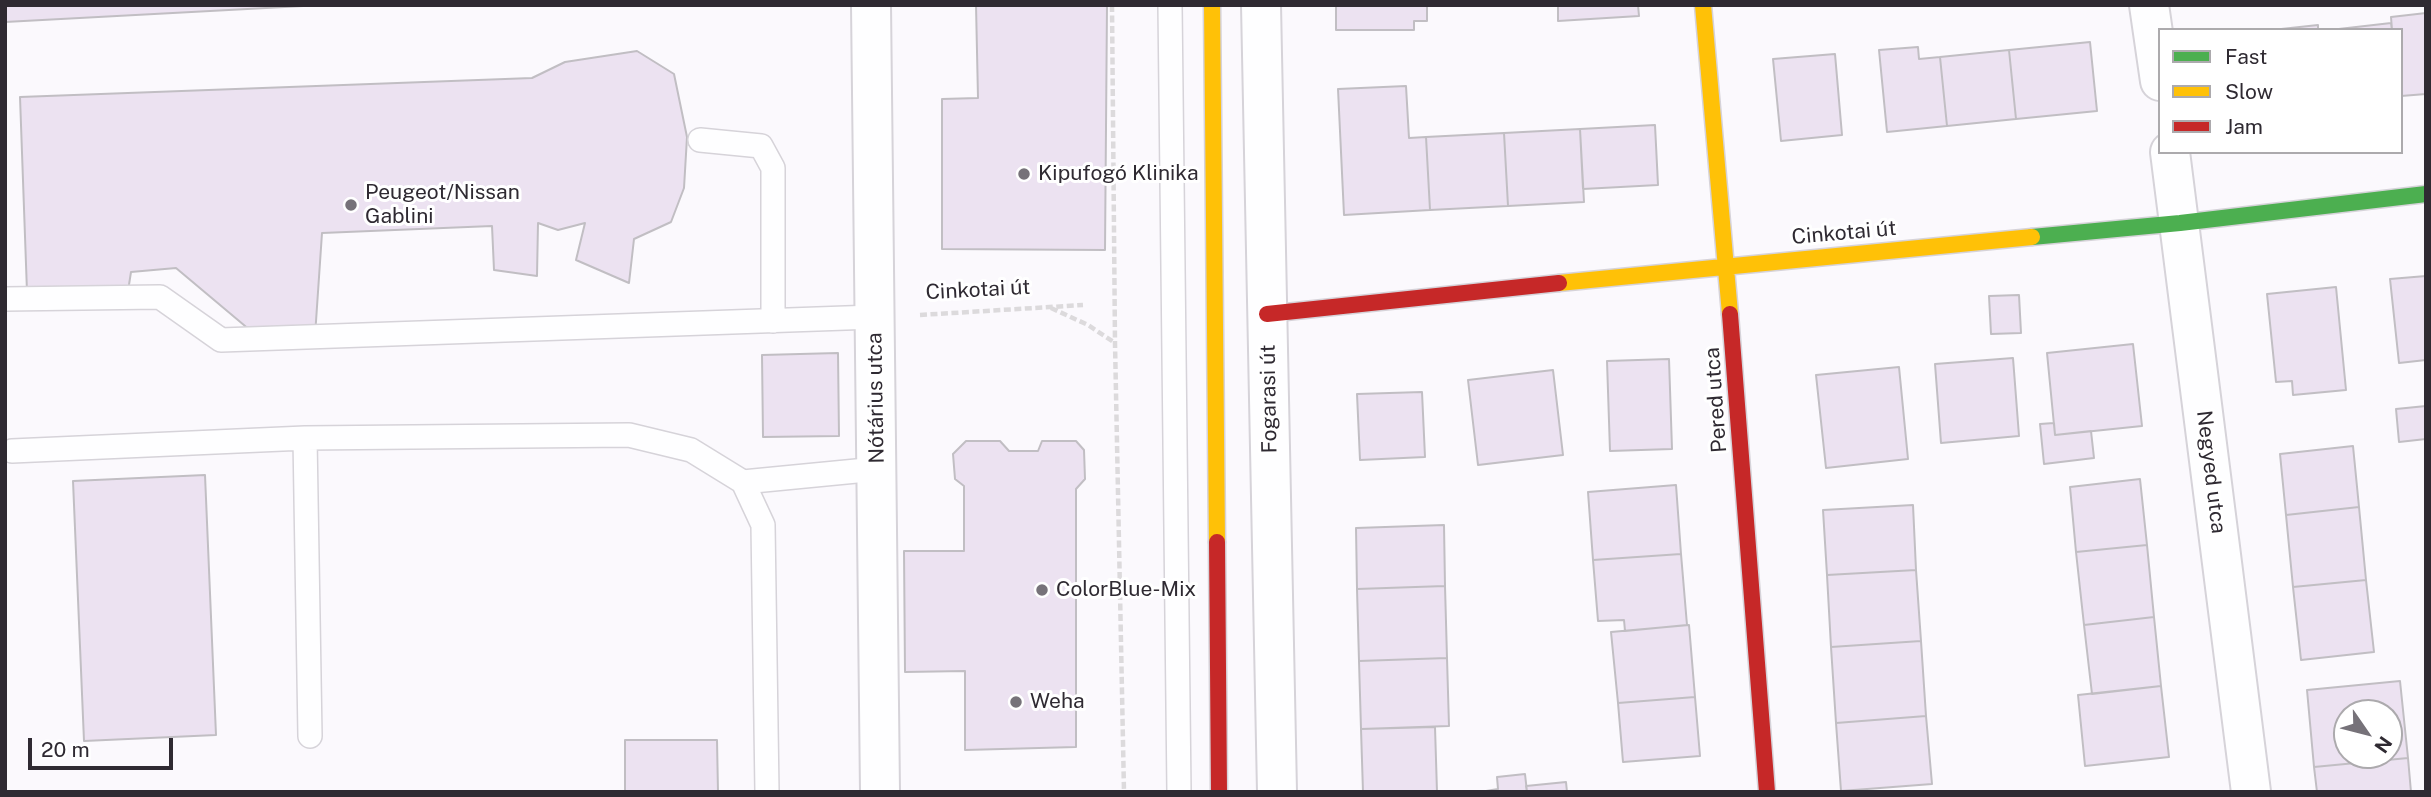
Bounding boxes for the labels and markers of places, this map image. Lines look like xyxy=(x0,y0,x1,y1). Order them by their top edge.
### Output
place label: Kipufogó Klinika xyxy=(1038,161,1198,187)
marker: Kipufogó Klinika xyxy=(1016,166,1032,182)
place label: Peugeot/Nissan Gablini xyxy=(365,180,520,230)
marker: Peugeot/Nissan Gablini xyxy=(343,197,359,213)
place label: ColorBlue-Mix xyxy=(1056,577,1196,603)
marker: ColorBlue-Mix xyxy=(1034,582,1050,598)
place label: Weha xyxy=(1030,689,1085,715)
marker: Weha xyxy=(1008,694,1024,710)

